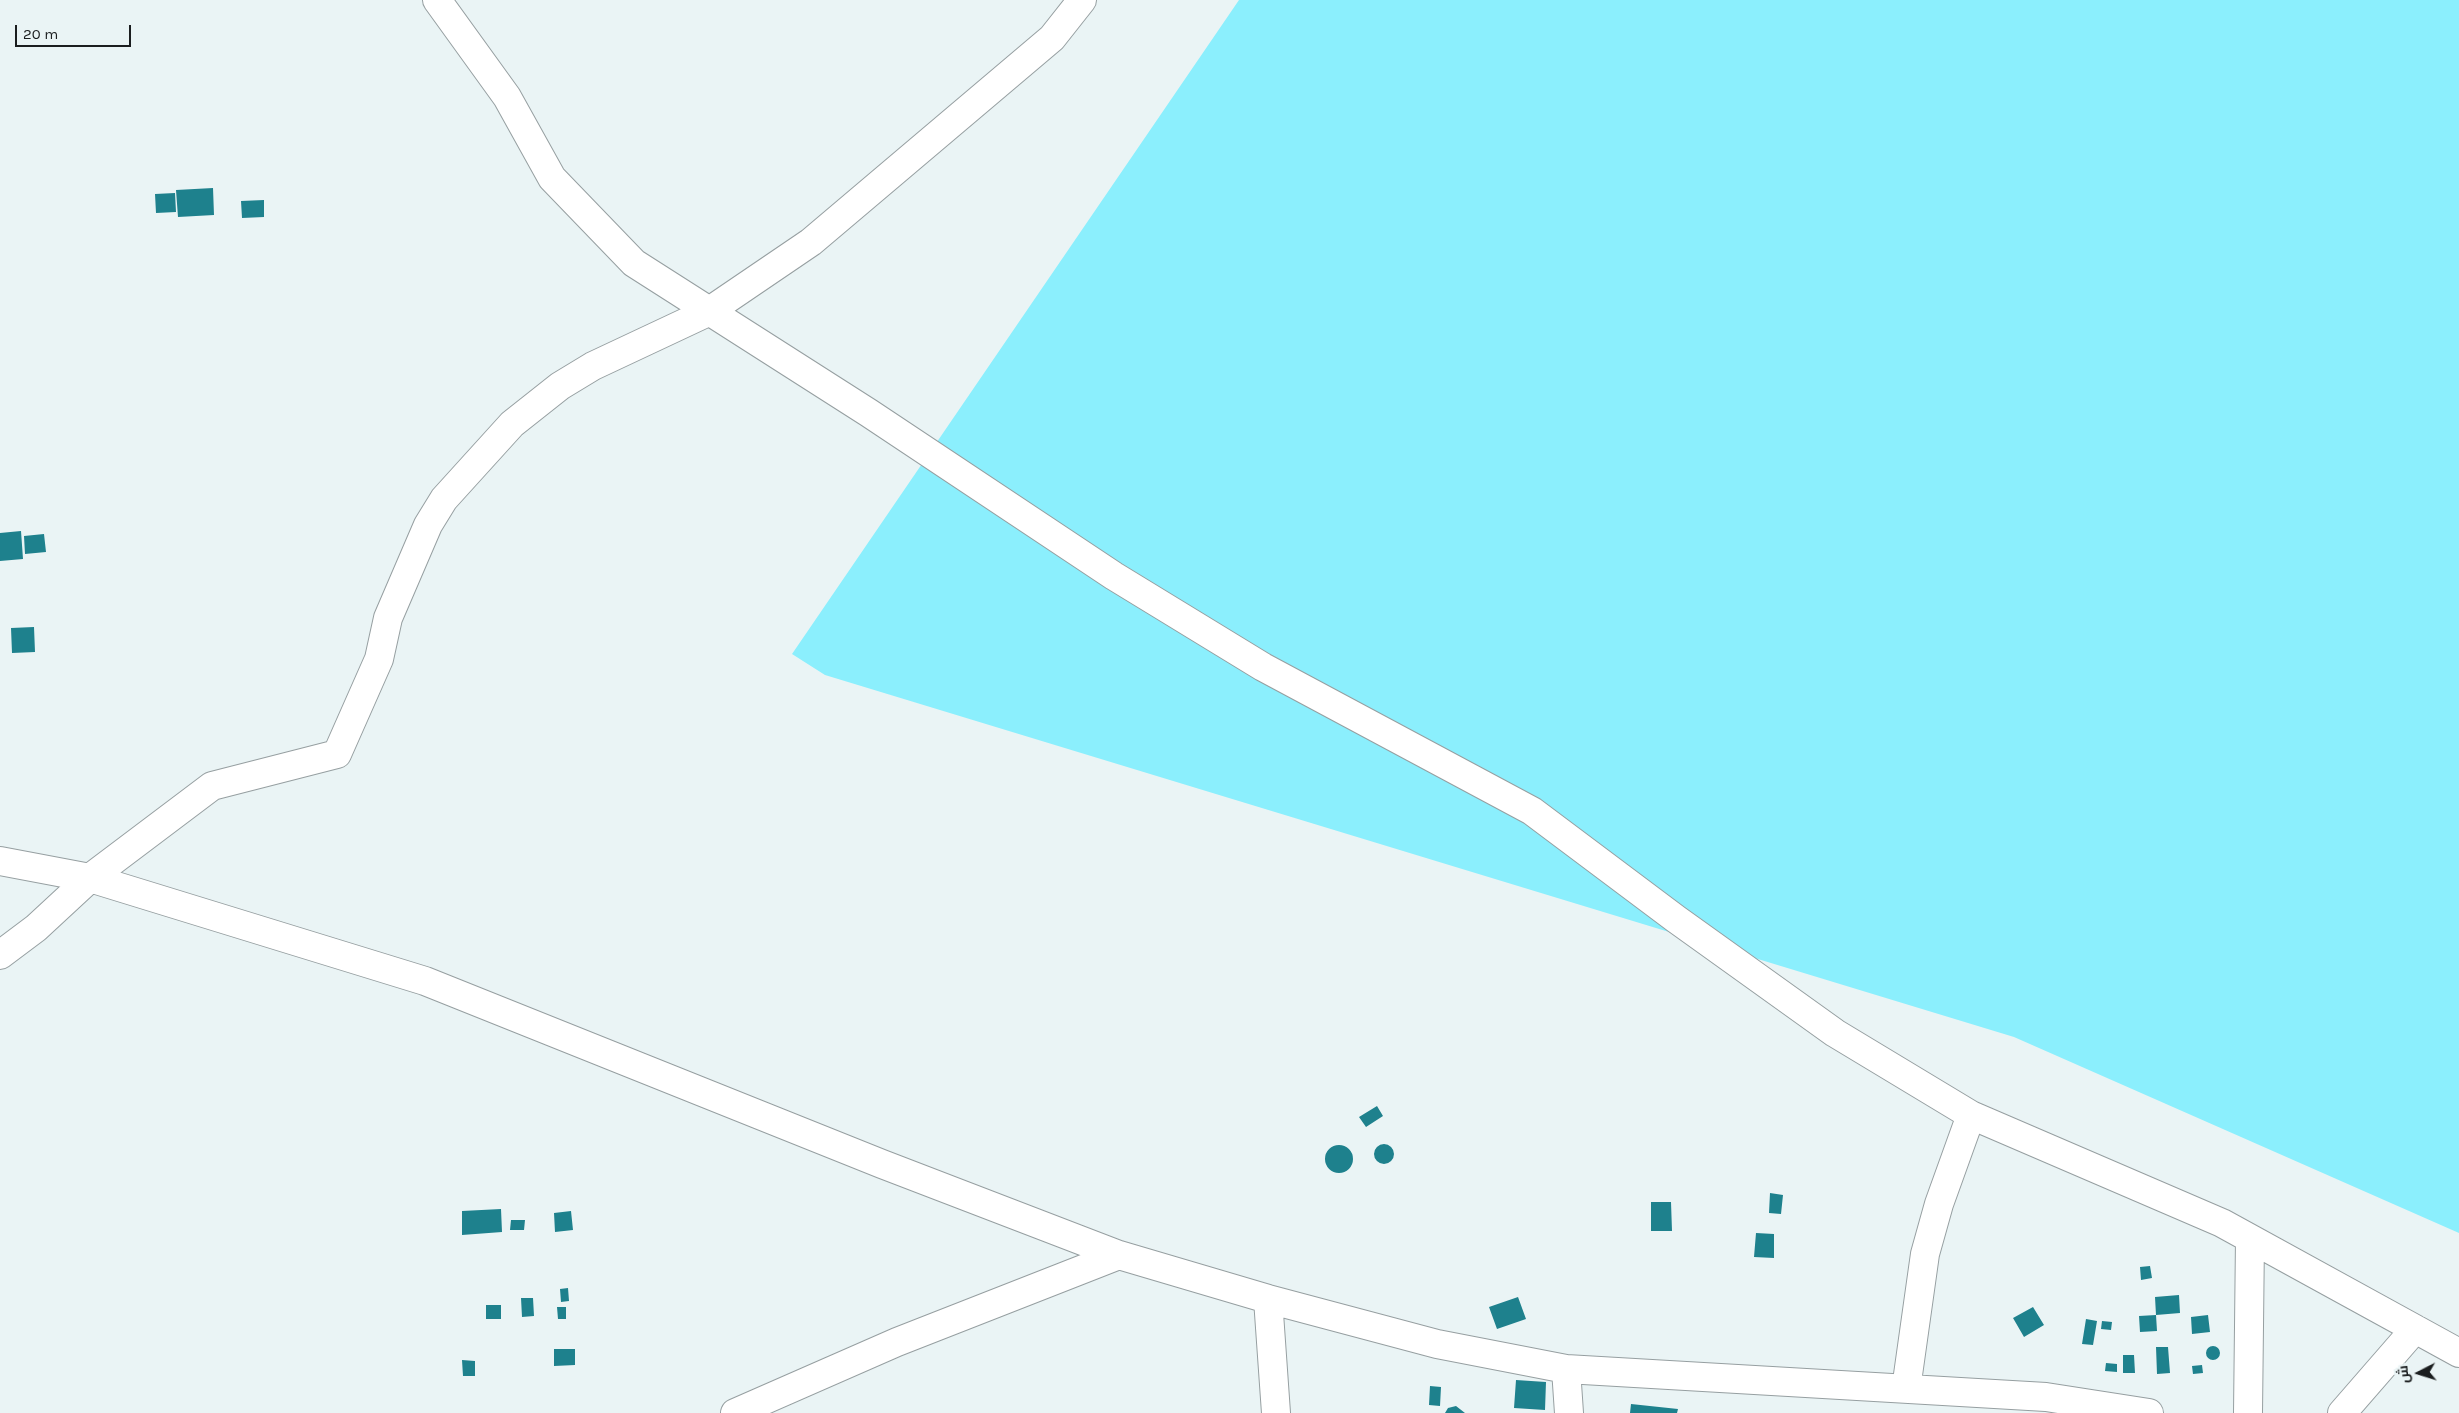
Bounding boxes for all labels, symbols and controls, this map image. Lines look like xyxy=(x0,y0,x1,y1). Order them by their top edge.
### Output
scale bar xyxy=(18,15,134,47)
text: 20 m xyxy=(23,25,58,43)
north arrow xyxy=(2394,1348,2444,1398)
text: ش xyxy=(2394,1365,2413,1384)

